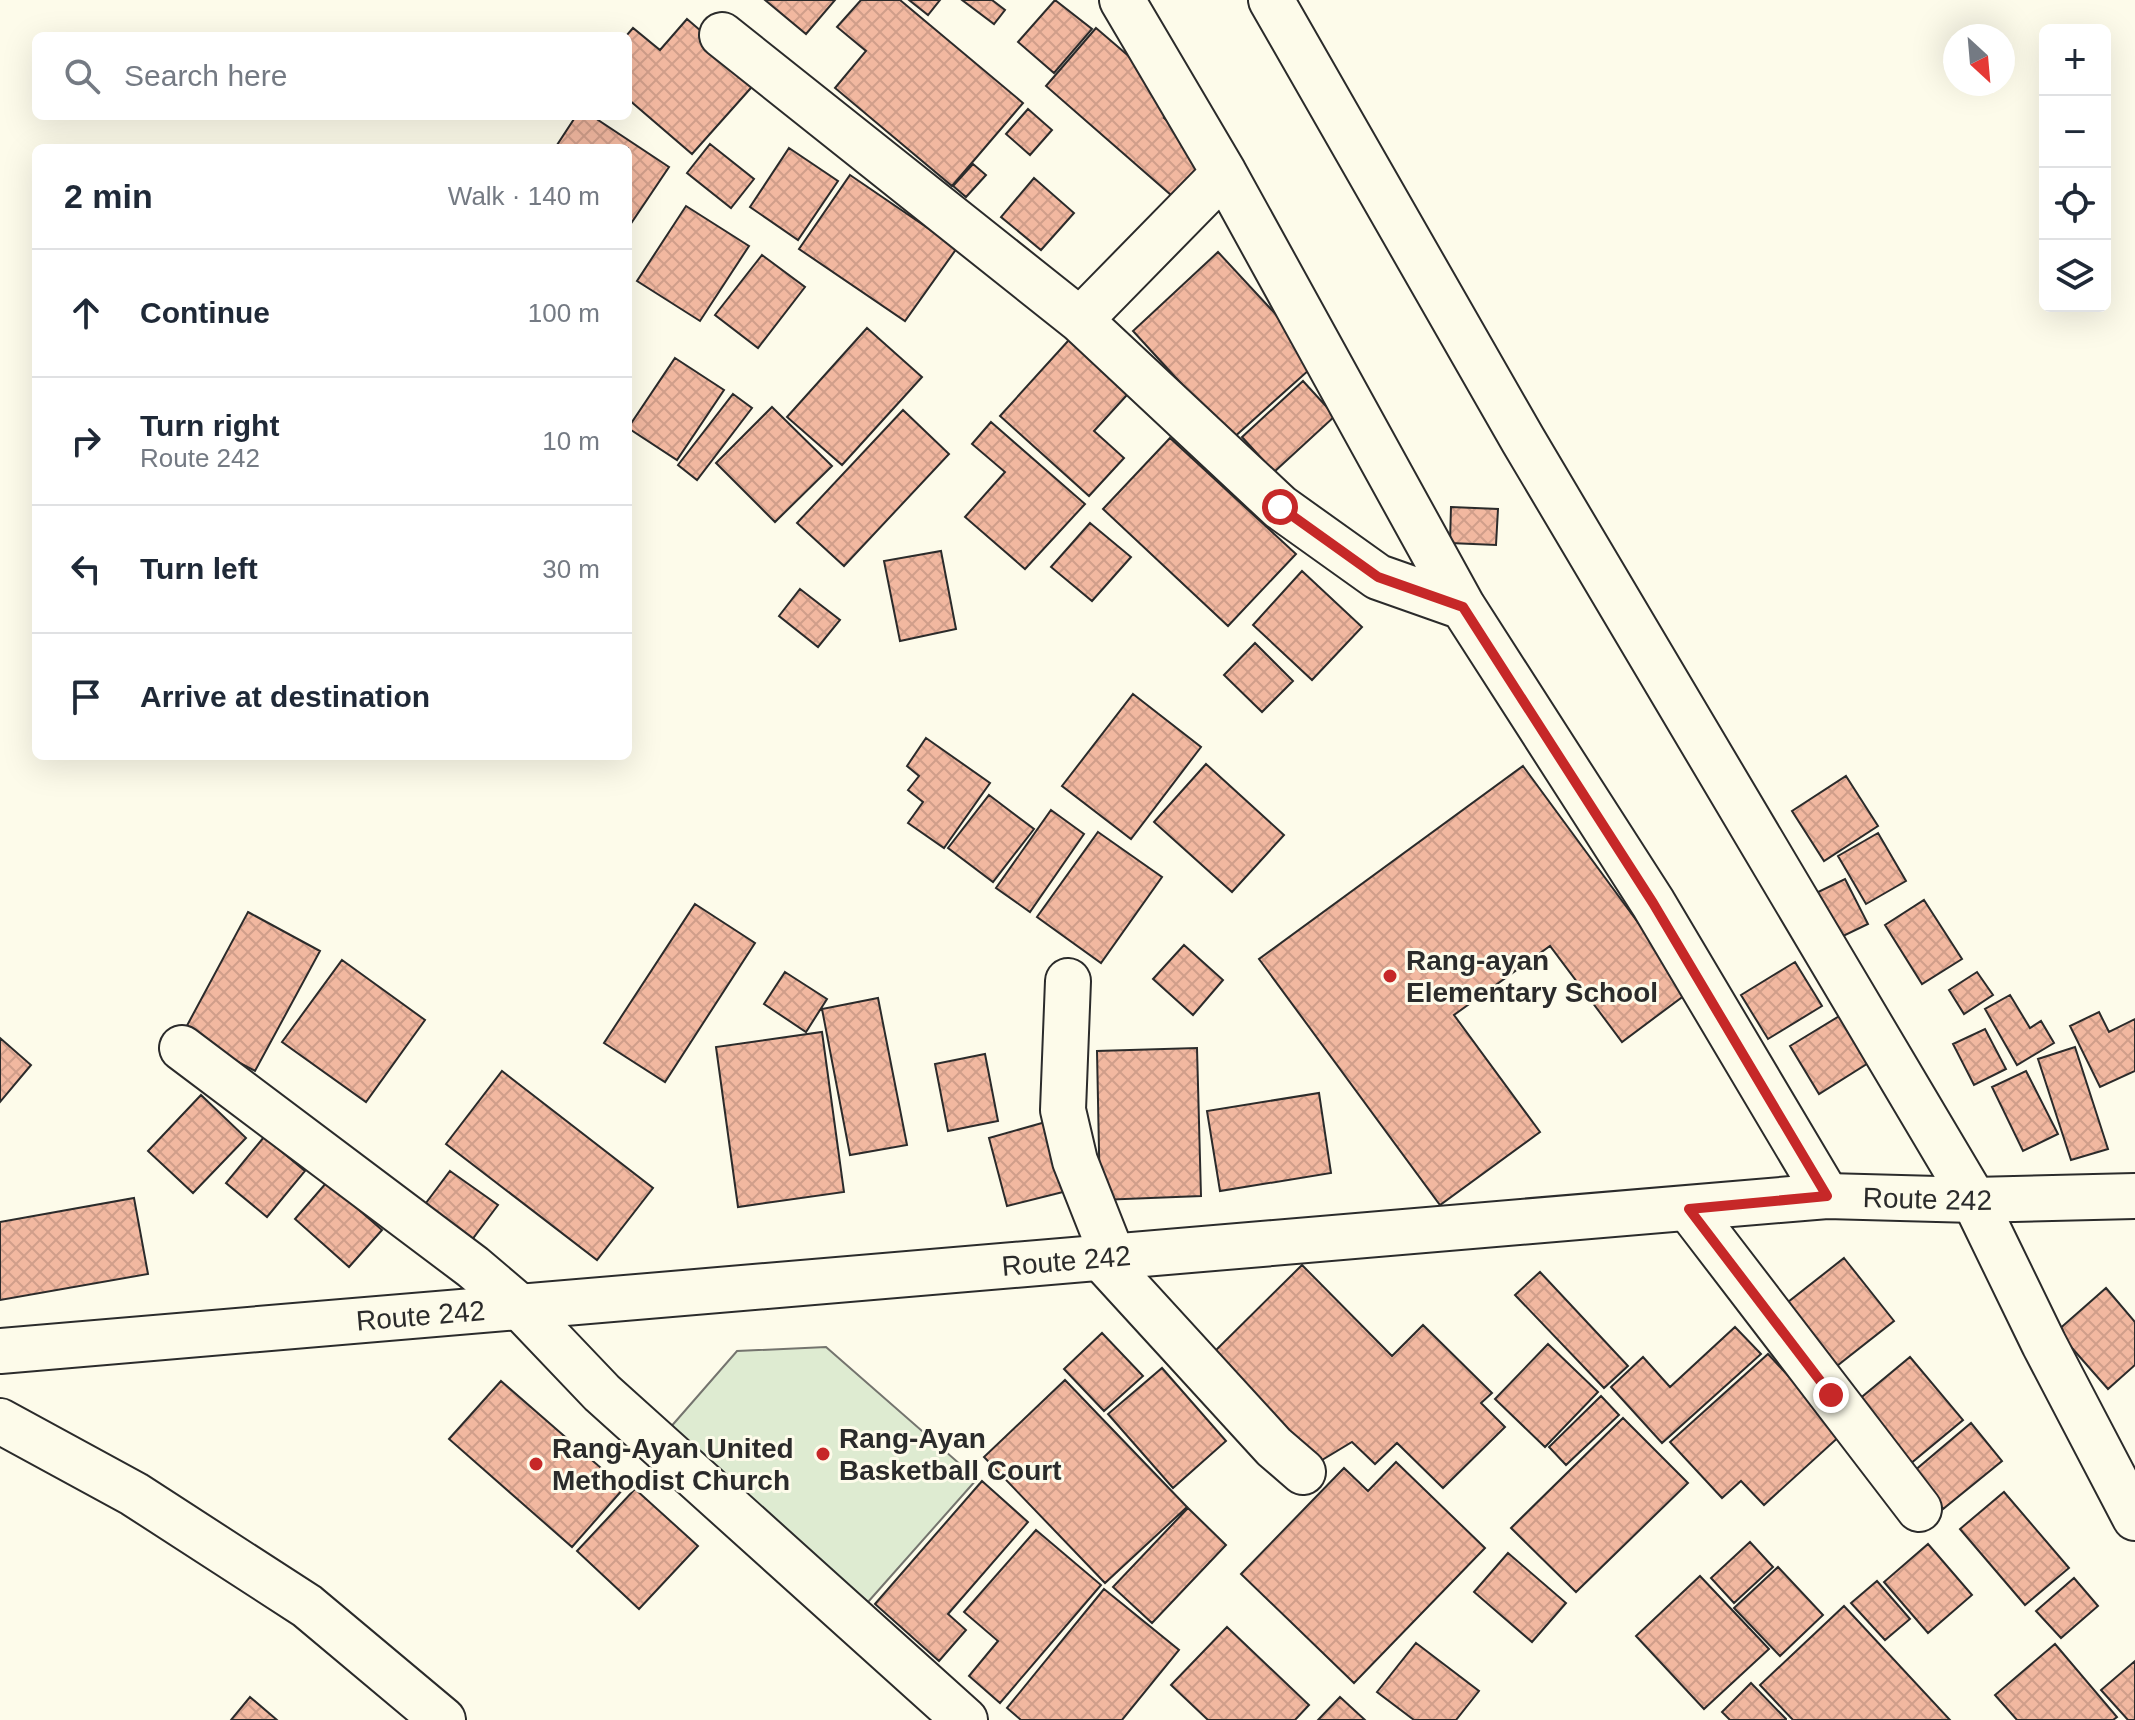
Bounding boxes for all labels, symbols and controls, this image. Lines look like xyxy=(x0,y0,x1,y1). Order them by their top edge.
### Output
north arrow xyxy=(1943,24,2015,96)
map controls xyxy=(2039,24,2111,312)
button: + xyxy=(2039,24,2111,96)
search box xyxy=(32,32,632,120)
icon: search xyxy=(60,54,104,98)
text: Search here xyxy=(124,59,287,92)
button: − xyxy=(2039,96,2111,168)
button: locate xyxy=(2039,168,2111,240)
text: 2 min xyxy=(64,177,153,215)
text: Walk · 140 m xyxy=(448,181,600,211)
button: layers xyxy=(2039,240,2111,312)
icon: ahead xyxy=(64,291,108,335)
text: Continue xyxy=(140,296,270,329)
text: 100 m xyxy=(528,298,600,328)
text: Turn right xyxy=(140,409,279,442)
icon: right xyxy=(64,419,108,463)
text: 10 m xyxy=(542,426,600,456)
text: Route 242 xyxy=(140,443,260,473)
route start xyxy=(1262,489,1298,525)
icon: left xyxy=(64,547,108,591)
text: Turn left xyxy=(140,552,258,585)
text: 30 m xyxy=(542,554,600,584)
icon: arrive xyxy=(64,675,108,719)
text: Arrive at destination xyxy=(140,680,430,713)
place label: Rang-ayan Elementary School xyxy=(1406,945,1658,1008)
marker: Rang-ayan Elementary School xyxy=(1381,967,1399,985)
street label: Route 242 xyxy=(1862,1182,1992,1216)
street label: Route 242 xyxy=(1001,1240,1132,1282)
street label: Route 242 xyxy=(355,1295,486,1337)
route end xyxy=(1813,1377,1849,1413)
place label: Rang-Ayan Basketball Court xyxy=(839,1423,1062,1486)
place label: Rang-Ayan United Methodist Church xyxy=(552,1433,794,1496)
marker: Rang-Ayan Basketball Court xyxy=(814,1445,832,1463)
marker: Rang-Ayan United Methodist Church xyxy=(527,1455,545,1473)

